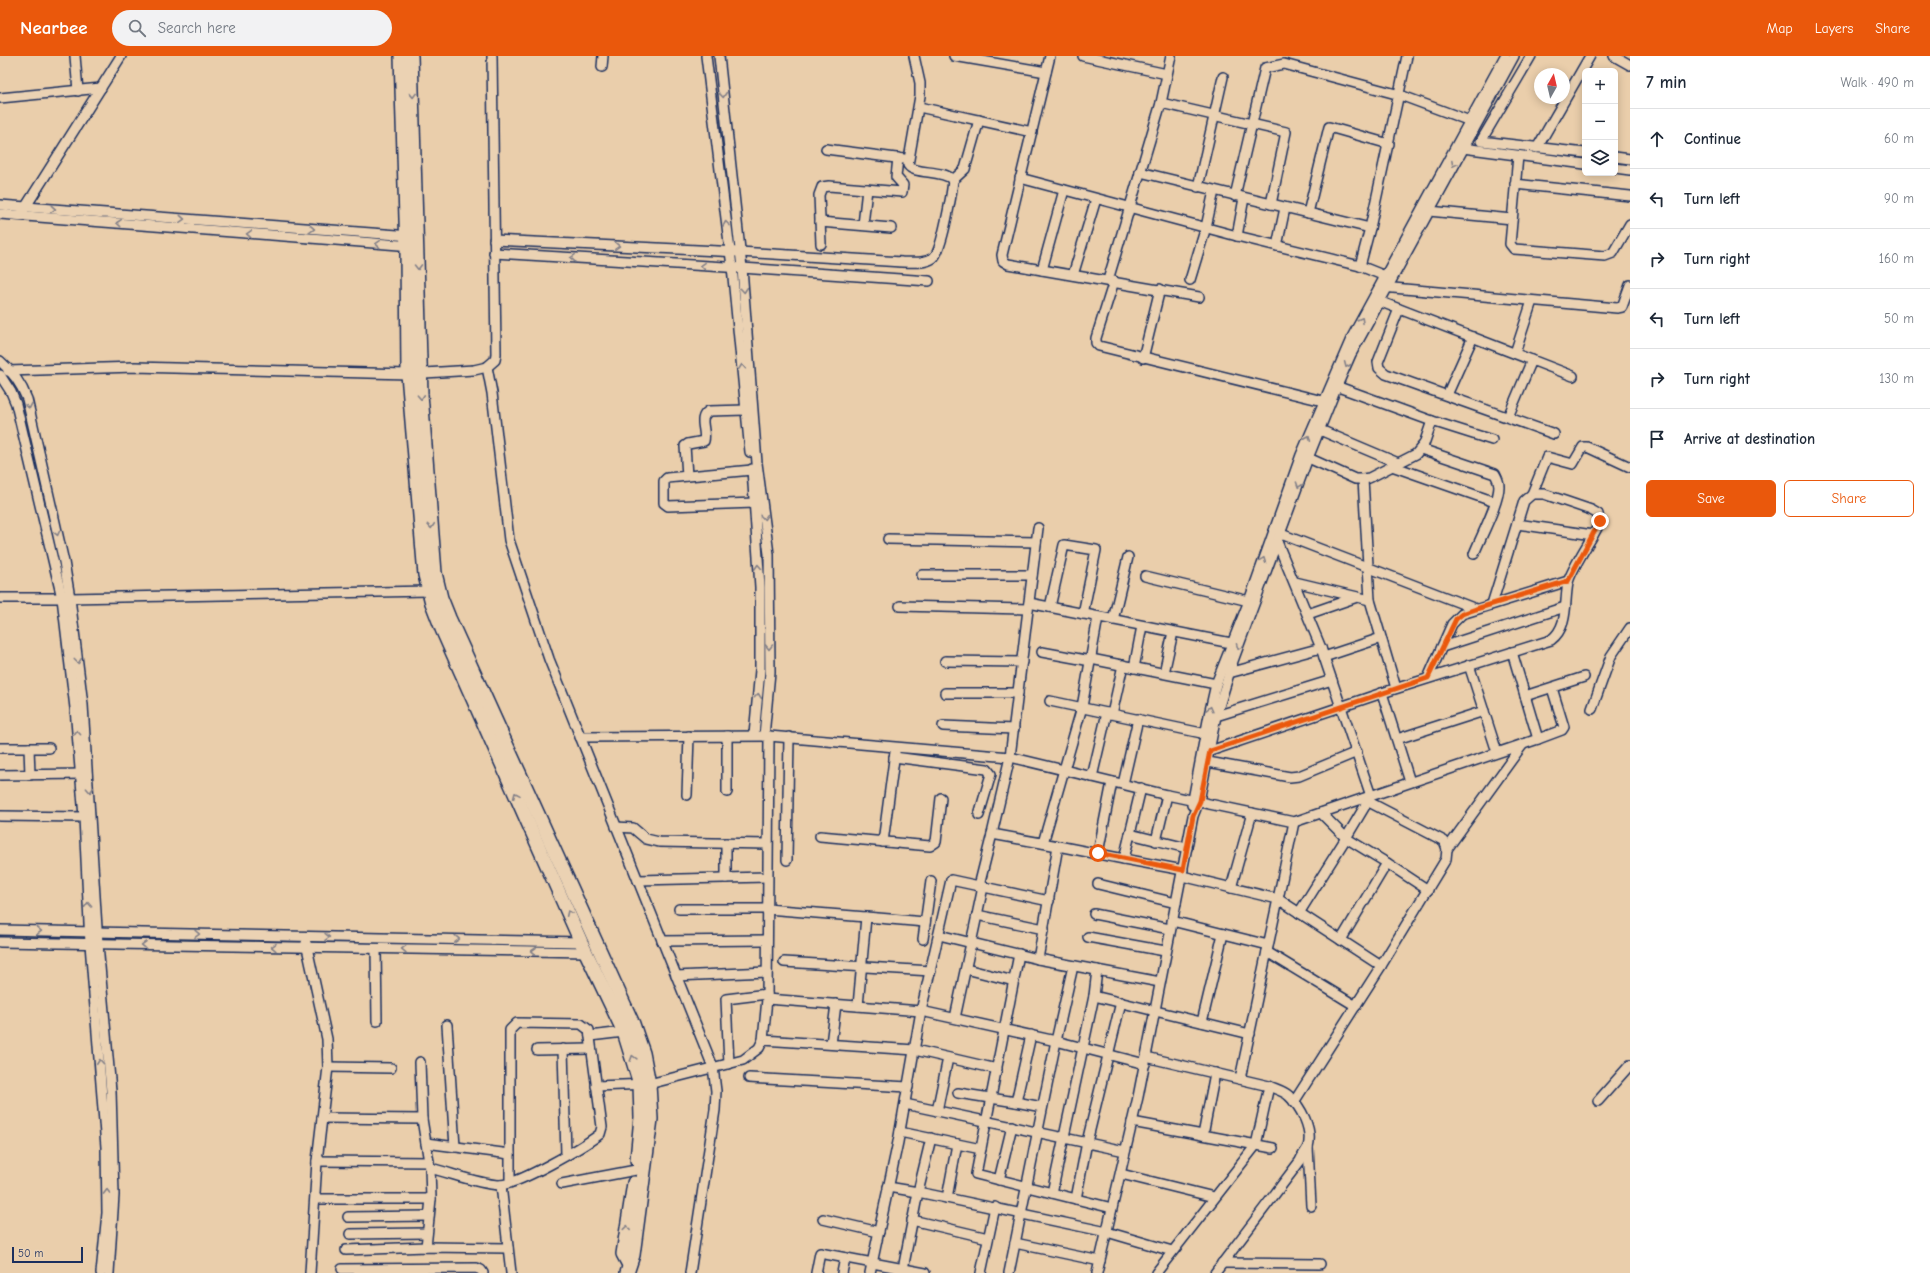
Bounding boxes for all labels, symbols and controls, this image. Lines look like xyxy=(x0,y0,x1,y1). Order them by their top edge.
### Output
search box xyxy=(112,10,392,46)
text: Nearbee xyxy=(20,17,88,39)
icon: search xyxy=(126,17,148,39)
text: Search here xyxy=(158,19,236,37)
text: Map xyxy=(1766,20,1793,37)
text: Layers xyxy=(1815,20,1853,37)
text: Share xyxy=(1875,20,1910,37)
north arrow xyxy=(1534,68,1570,104)
map controls xyxy=(1582,68,1618,176)
button: + xyxy=(1582,68,1618,104)
text: 7 min xyxy=(1646,73,1687,92)
text: Walk · 490 m xyxy=(1841,75,1914,90)
one-way arrow xyxy=(408,92,417,98)
one-way arrow xyxy=(718,92,727,98)
button: − xyxy=(1582,104,1618,140)
icon: ahead xyxy=(1646,128,1668,150)
text: Continue xyxy=(1684,130,1741,148)
text: 60 m xyxy=(1884,131,1914,146)
button: layers xyxy=(1582,140,1618,176)
one-way arrow xyxy=(1452,159,1459,167)
icon: left xyxy=(1646,188,1668,210)
text: Turn left xyxy=(1684,190,1740,208)
text: 90 m xyxy=(1884,191,1914,206)
one-way arrow xyxy=(50,205,56,214)
one-way arrow xyxy=(179,214,186,223)
one-way arrow xyxy=(116,218,122,227)
one-way arrow xyxy=(722,221,731,227)
one-way arrow xyxy=(309,224,315,233)
one-way arrow xyxy=(246,230,252,239)
one-way arrow xyxy=(375,240,381,249)
one-way arrow xyxy=(614,242,620,250)
icon: right xyxy=(1646,248,1668,270)
text: Turn right xyxy=(1684,250,1750,268)
text: 160 m xyxy=(1879,251,1914,266)
one-way arrow xyxy=(570,254,576,262)
one-way arrow xyxy=(700,261,706,270)
one-way arrow xyxy=(414,264,422,270)
one-way arrow xyxy=(739,287,748,293)
icon: left xyxy=(1646,308,1668,330)
text: Turn left xyxy=(1684,310,1740,328)
text: 50 m xyxy=(1884,311,1914,326)
one-way arrow xyxy=(1356,317,1363,324)
one-way arrow xyxy=(1343,361,1351,368)
one-way arrow xyxy=(737,364,746,370)
icon: right xyxy=(1646,368,1668,390)
text: Turn right xyxy=(1684,370,1750,388)
text: 130 m xyxy=(1879,371,1914,386)
one-way arrow xyxy=(417,394,426,400)
one-way arrow xyxy=(24,403,32,409)
icon: arrive xyxy=(1646,428,1668,450)
text: Arrive at destination xyxy=(1684,430,1815,448)
one-way arrow xyxy=(1303,435,1311,443)
button: Save xyxy=(1646,480,1776,517)
button: Share xyxy=(1784,480,1914,517)
one-way arrow xyxy=(1295,482,1303,489)
route end xyxy=(1591,512,1609,530)
one-way arrow xyxy=(759,514,768,520)
one-way arrow xyxy=(427,523,436,529)
one-way arrow xyxy=(52,530,60,536)
one-way arrow xyxy=(1259,557,1267,564)
one-way arrow xyxy=(754,564,763,570)
one-way arrow xyxy=(1235,643,1243,650)
one-way arrow xyxy=(765,644,774,650)
one-way arrow xyxy=(73,658,82,664)
one-way arrow xyxy=(753,693,762,699)
one-way arrow xyxy=(1205,706,1214,713)
one-way arrow xyxy=(73,730,82,736)
one-way arrow xyxy=(85,787,94,793)
one-way arrow xyxy=(513,791,521,799)
route start xyxy=(1089,844,1107,862)
one-way arrow xyxy=(84,902,92,908)
one-way arrow xyxy=(566,910,574,918)
one-way arrow xyxy=(36,927,42,935)
one-way arrow xyxy=(194,930,200,938)
one-way arrow xyxy=(324,932,330,941)
one-way arrow xyxy=(454,935,460,943)
one-way arrow xyxy=(141,941,147,949)
one-way arrow xyxy=(271,943,277,951)
one-way arrow xyxy=(401,945,407,954)
one-way arrow xyxy=(531,947,537,955)
one-way arrow xyxy=(629,1054,638,1061)
one-way arrow xyxy=(96,1059,105,1065)
one-way arrow xyxy=(102,1189,111,1195)
one-way arrow xyxy=(622,1225,631,1231)
scale bar xyxy=(12,1245,83,1264)
text: 50 m xyxy=(18,1247,43,1260)

